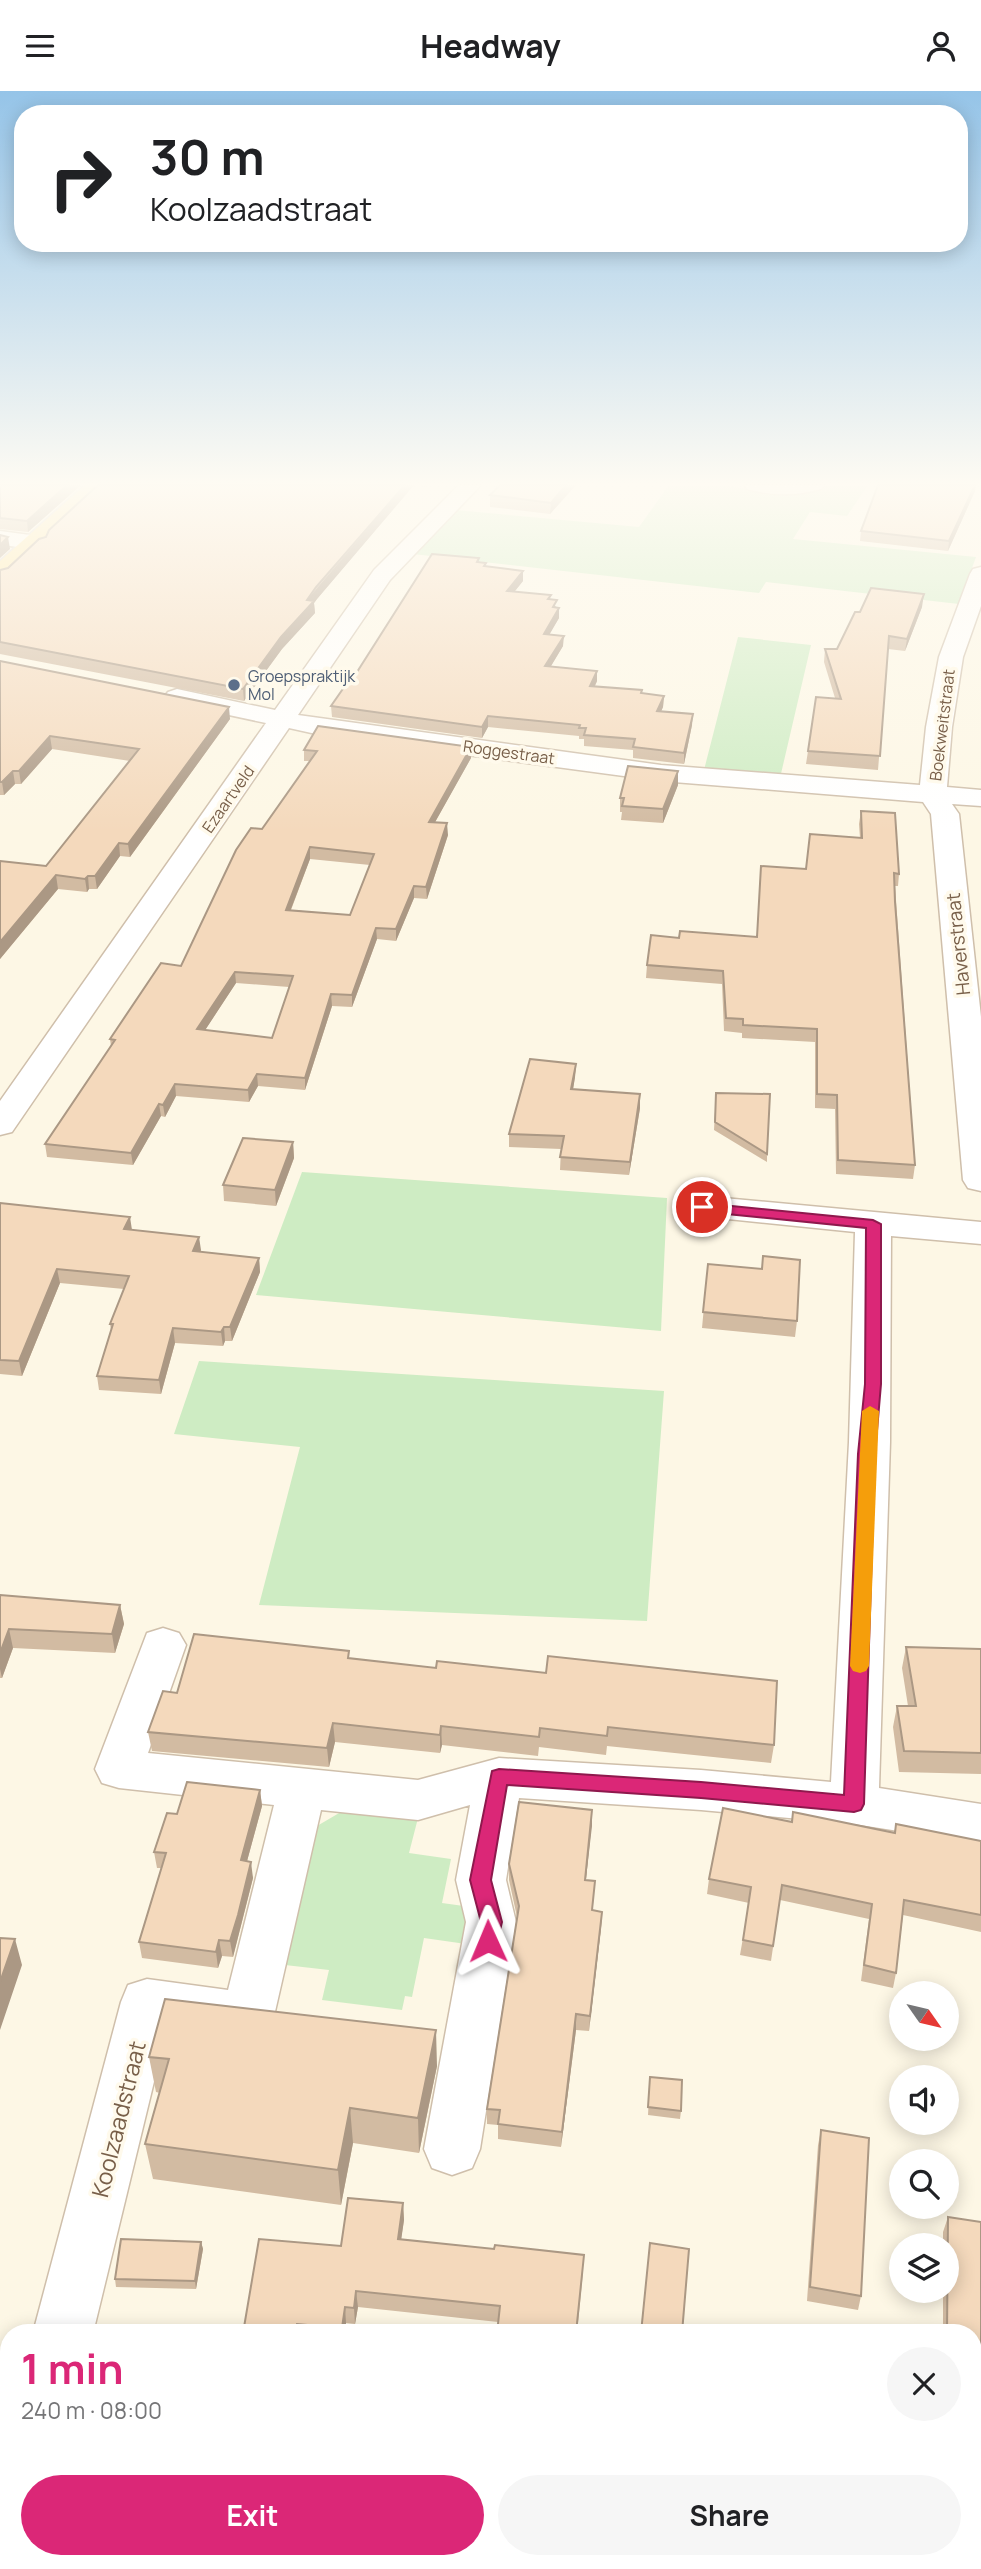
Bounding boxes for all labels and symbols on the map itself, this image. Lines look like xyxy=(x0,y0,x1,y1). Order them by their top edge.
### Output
place label: Groepspraktijk Mol xyxy=(248,665,356,705)
street label: Boekweitstraat xyxy=(924,668,960,782)
marker: Groepspraktijk Mol xyxy=(226,677,242,693)
street label: Roggestraat xyxy=(462,735,556,769)
street label: Ezaartveld xyxy=(197,761,259,837)
street label: Haverstraat xyxy=(940,892,976,996)
pin xyxy=(672,1177,732,1237)
position arrow xyxy=(451,1904,525,1978)
north arrow xyxy=(889,1981,959,2051)
street label: Koolzaadstraat xyxy=(83,2038,153,2200)

